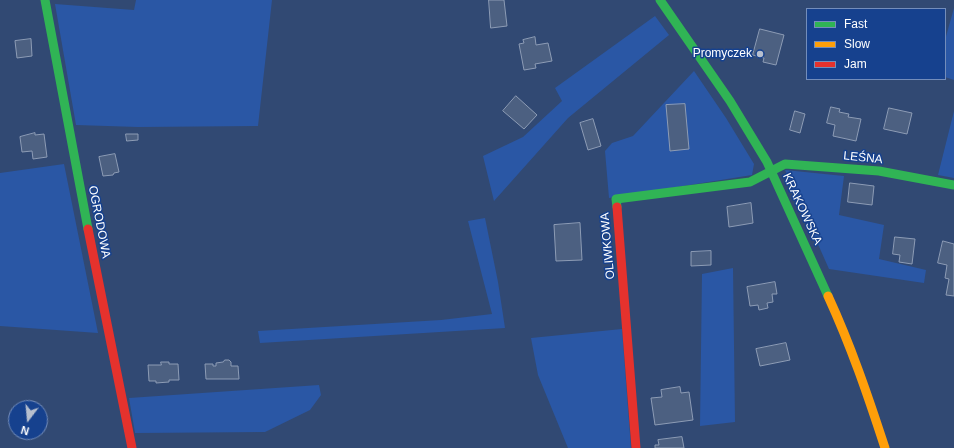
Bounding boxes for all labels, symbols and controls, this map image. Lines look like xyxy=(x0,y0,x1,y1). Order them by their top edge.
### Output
legend xyxy=(806,8,946,80)
text: Fast xyxy=(844,17,867,31)
text: Slow xyxy=(844,37,870,51)
place label: Promyczek xyxy=(693,47,752,61)
marker: Promyczek xyxy=(755,49,765,59)
text: Jam xyxy=(844,57,867,71)
street label: LEŚNA xyxy=(843,149,883,167)
street label: KRAKOWSKA xyxy=(779,171,825,247)
street label: OGRODOWA xyxy=(85,185,113,259)
street label: OLIWKOWA xyxy=(598,212,618,280)
north arrow xyxy=(8,400,48,440)
text: N xyxy=(19,424,30,437)

